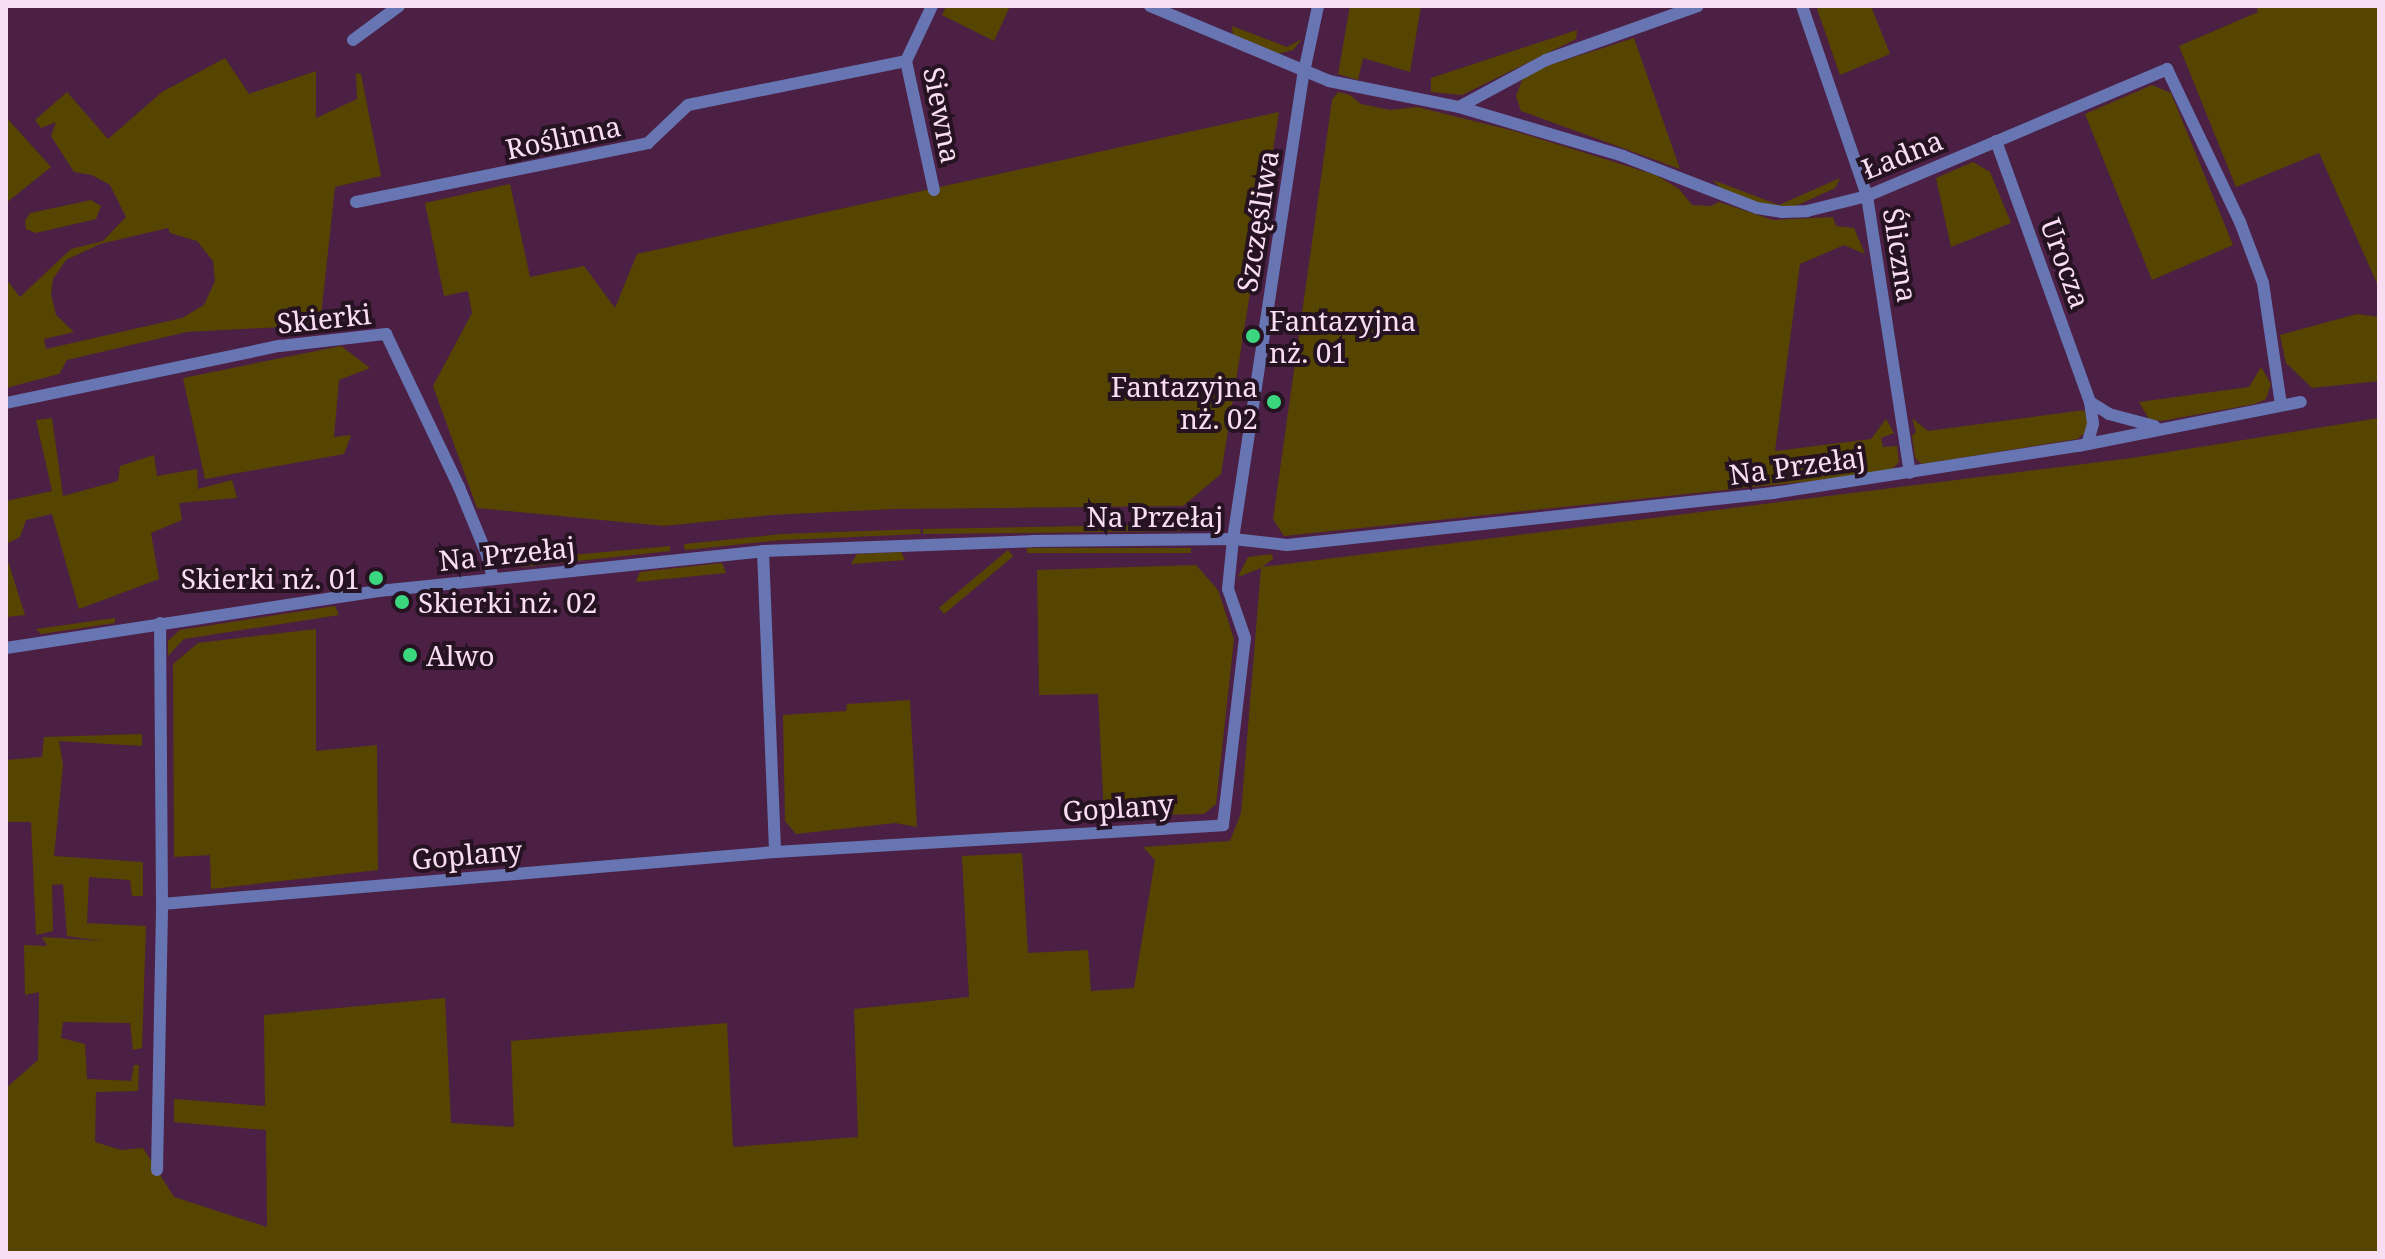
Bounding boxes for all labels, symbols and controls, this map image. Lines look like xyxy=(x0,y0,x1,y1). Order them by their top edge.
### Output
street label: Siewna xyxy=(917,64,969,166)
street label: Roślinna xyxy=(502,108,624,166)
street label: Ładna xyxy=(1857,123,1947,185)
street label: Szczęśliwa xyxy=(1229,148,1285,294)
street label: Śliczna xyxy=(1877,206,1925,304)
street label: Urocza xyxy=(2034,213,2098,313)
street label: Skierki xyxy=(275,296,373,340)
place label: Fantazyjna nż. 01 xyxy=(1269,303,1416,369)
marker: Fantazyjna nż. 01 xyxy=(1244,327,1262,345)
place label: Fantazyjna nż. 02 xyxy=(1111,369,1258,435)
marker: Fantazyjna nż. 02 xyxy=(1265,393,1283,411)
street label: Na Przełaj xyxy=(1727,439,1867,491)
street label: Na Przełaj xyxy=(1086,499,1224,533)
street label: Na Przełaj xyxy=(437,529,577,577)
place label: Skierki nż. 01 xyxy=(181,561,360,595)
marker: Skierki nż. 01 xyxy=(367,569,385,587)
place label: Skierki nż. 02 xyxy=(418,585,597,619)
marker: Skierki nż. 02 xyxy=(393,593,411,611)
place label: Alwo xyxy=(426,638,495,672)
marker: Alwo xyxy=(401,646,419,664)
street label: Goplany xyxy=(1061,786,1175,828)
street label: Goplany xyxy=(410,832,524,876)

